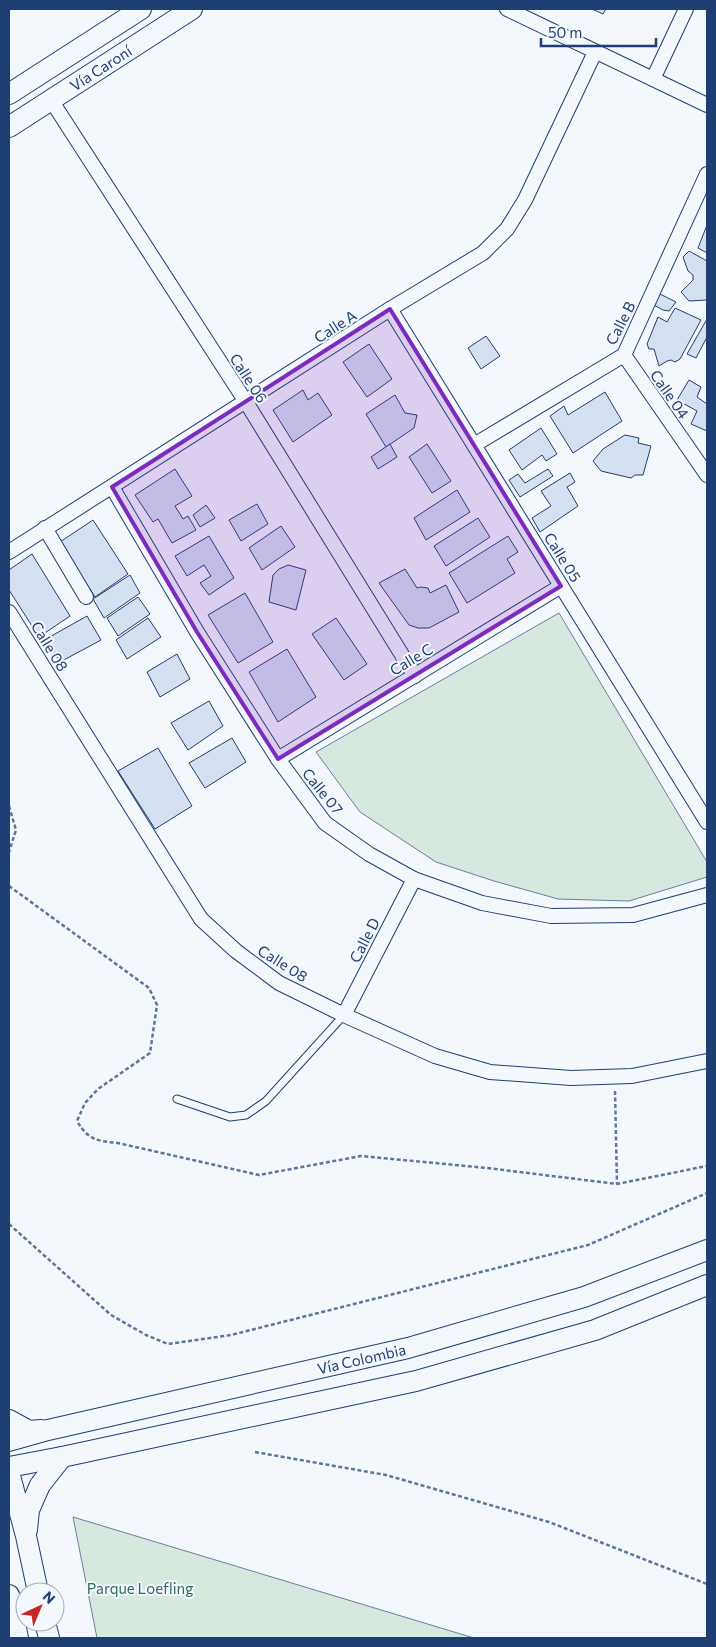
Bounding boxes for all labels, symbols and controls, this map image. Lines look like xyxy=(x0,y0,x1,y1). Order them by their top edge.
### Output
scale bar xyxy=(541,15,656,47)
text: 50 m xyxy=(548,23,582,41)
street label: Vía Caroní xyxy=(66,41,136,94)
street label: Calle B xyxy=(601,298,639,348)
street label: Calle A xyxy=(310,306,360,346)
street label: Calle 06 xyxy=(226,350,272,406)
street label: Calle 04 xyxy=(647,366,693,422)
street label: Calle 05 xyxy=(541,529,585,585)
street label: Calle 08 xyxy=(28,618,72,674)
street label: Calle C xyxy=(386,639,436,679)
street label: Calle 07 xyxy=(299,764,347,818)
street label: Calle D xyxy=(345,915,383,965)
street label: Calle 08 xyxy=(255,941,311,985)
street label: Vía Colombia xyxy=(315,1340,408,1377)
park label: Parque Loefling xyxy=(87,1579,193,1597)
north arrow xyxy=(15,1582,65,1632)
text: N xyxy=(40,1588,59,1607)

